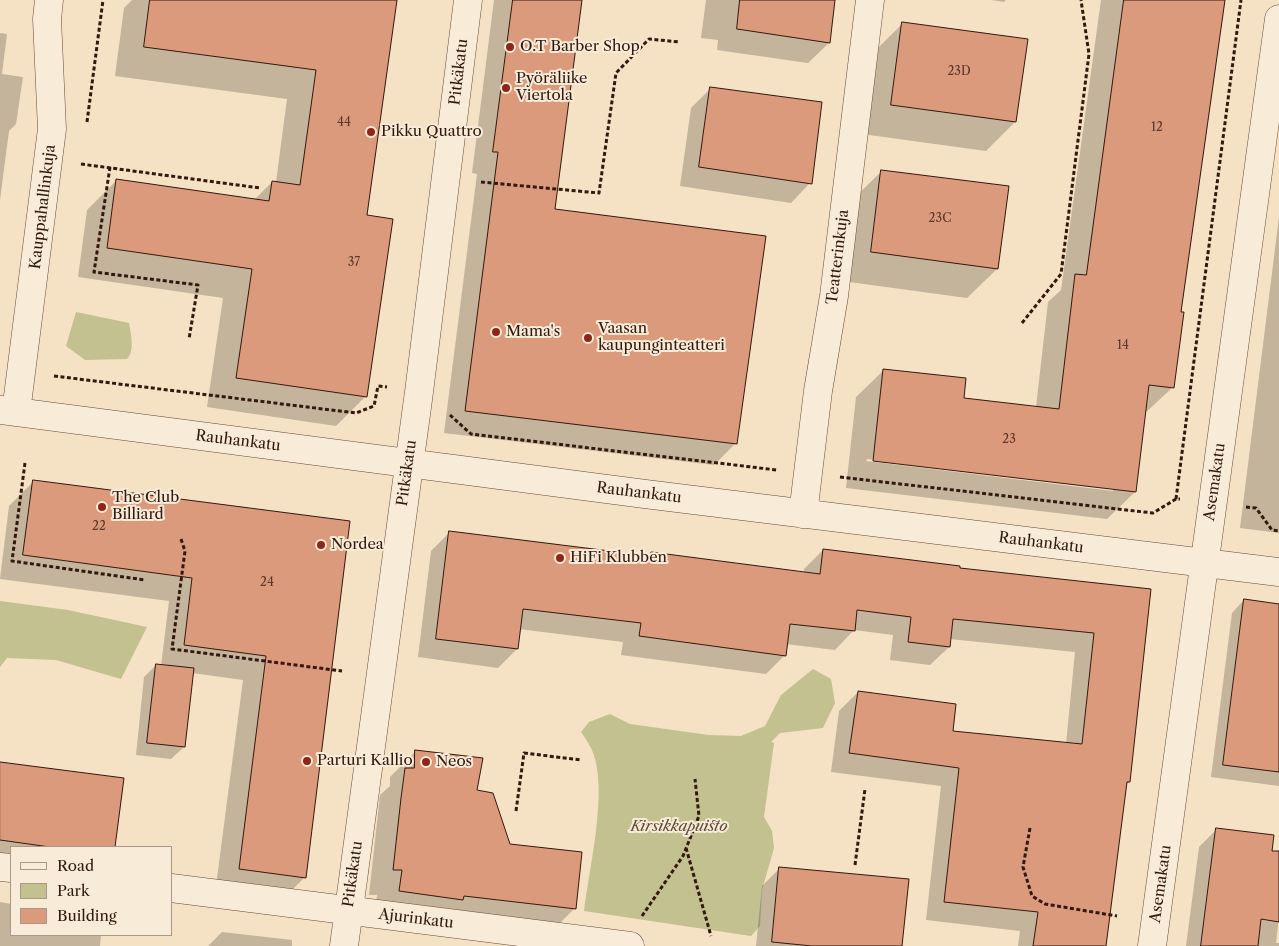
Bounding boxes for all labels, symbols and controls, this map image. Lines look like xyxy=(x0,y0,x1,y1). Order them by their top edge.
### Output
street label: Pitkäkatu xyxy=(446,38,472,106)
place label: O.T Barber Shop xyxy=(520,38,640,56)
marker: O.T Barber Shop xyxy=(504,41,516,53)
house number: 23D xyxy=(947,65,971,79)
place label: Pyöräliike Viertola xyxy=(516,70,587,105)
marker: Pyöräliike Viertola xyxy=(500,82,512,94)
house number: 44 xyxy=(337,116,351,130)
house number: 12 xyxy=(1151,121,1163,135)
place label: Pikku Quattro xyxy=(381,123,482,141)
marker: Pikku Quattro xyxy=(365,126,377,138)
street label: Kauppahallinkuja xyxy=(26,144,60,270)
street label: Teatterinkuja xyxy=(823,209,853,305)
house number: 23C xyxy=(929,212,951,226)
house number: 37 xyxy=(348,256,360,270)
place label: Vaasan kaupunginteatteri xyxy=(598,320,725,355)
place label: Mama's xyxy=(506,323,560,341)
marker: Mama's xyxy=(490,326,502,338)
marker: Vaasan kaupunginteatteri xyxy=(582,332,594,344)
house number: 14 xyxy=(1117,339,1129,353)
street label: Rauhankatu xyxy=(194,427,282,455)
house number: 23 xyxy=(1002,433,1016,447)
street label: Pitkäkatu xyxy=(393,439,421,507)
street label: Asemakatu xyxy=(1201,442,1229,522)
street label: Rauhankatu xyxy=(595,479,683,507)
place label: The Club Billiard xyxy=(112,489,179,524)
marker: The Club Billiard xyxy=(96,501,108,513)
house number: 22 xyxy=(92,520,106,534)
street label: Rauhankatu xyxy=(997,529,1085,557)
place label: Nordea xyxy=(331,536,384,554)
marker: Nordea xyxy=(315,539,327,551)
place label: HiFi Klubben xyxy=(570,549,667,567)
marker: HiFi Klubben xyxy=(554,552,566,564)
house number: 24 xyxy=(260,576,274,590)
place label: Parturi Kallio xyxy=(317,752,413,770)
place label: Neos xyxy=(436,753,472,771)
marker: Parturi Kallio xyxy=(301,755,313,767)
marker: Neos xyxy=(420,756,432,768)
park label: Kirsikkapuisto xyxy=(630,818,728,836)
street label: Pitkäkatu xyxy=(339,840,367,908)
street label: Asemakatu xyxy=(1147,844,1175,924)
legend xyxy=(10,846,172,936)
text: Road xyxy=(57,856,94,875)
text: Park xyxy=(57,881,90,900)
street label: Ajurinkatu xyxy=(377,905,455,933)
text: Building xyxy=(57,906,117,925)

